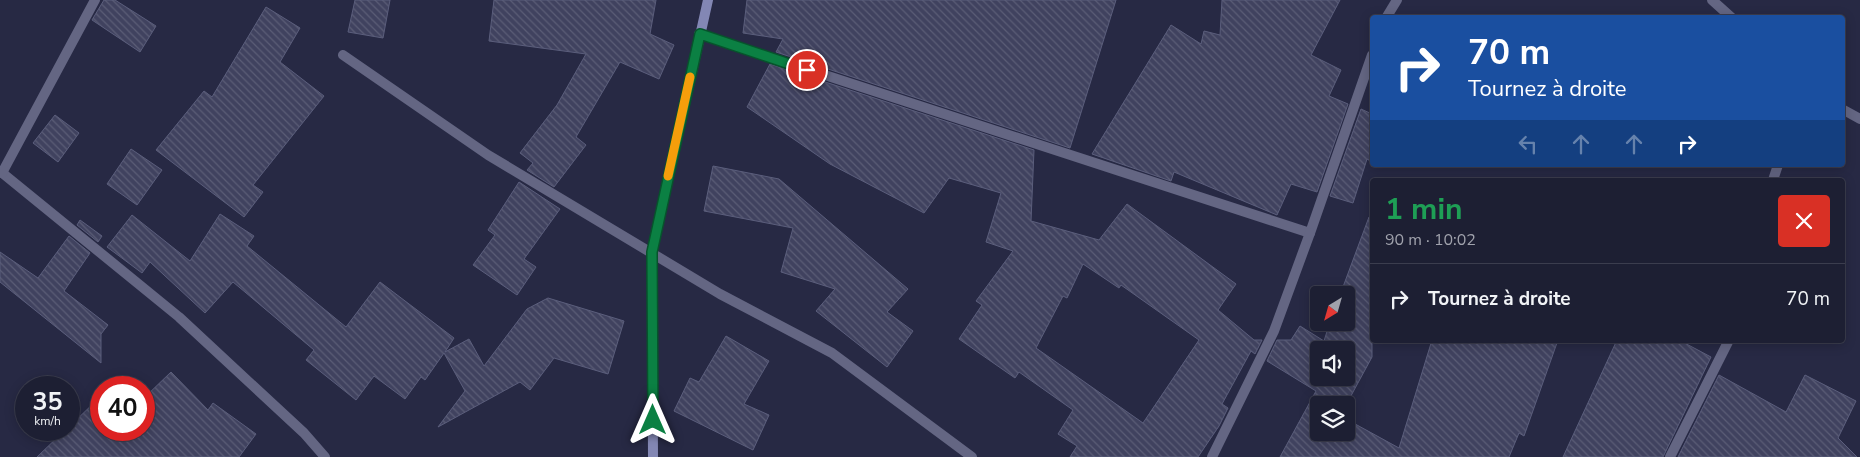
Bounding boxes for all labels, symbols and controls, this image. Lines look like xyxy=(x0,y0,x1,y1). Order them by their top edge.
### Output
text: 70 m xyxy=(1468,29,1550,76)
icon: right xyxy=(1385,35,1450,100)
pin xyxy=(786,49,828,91)
icon: arrive xyxy=(793,56,821,84)
text: Tournez à droite xyxy=(1468,74,1627,104)
icon: left xyxy=(1514,130,1542,158)
icon: ahead xyxy=(1567,130,1595,158)
icon: ahead xyxy=(1620,130,1648,158)
icon: right xyxy=(1673,130,1701,158)
text: 1 min xyxy=(1385,189,1463,230)
button: close xyxy=(1778,195,1830,247)
text: 90 m · 10:02 xyxy=(1385,229,1476,251)
icon: right xyxy=(1385,285,1413,313)
north arrow xyxy=(1310,286,1355,331)
map controls xyxy=(1310,286,1355,441)
text: Tournez à droite xyxy=(1428,286,1571,312)
text: 70 m xyxy=(1786,286,1830,312)
button: sound xyxy=(1310,341,1355,386)
speed limit sign: 40 xyxy=(90,376,155,441)
text: 35 xyxy=(32,385,63,419)
position arrow xyxy=(626,393,678,445)
button: layers xyxy=(1310,396,1355,441)
text: km/h xyxy=(34,413,61,429)

